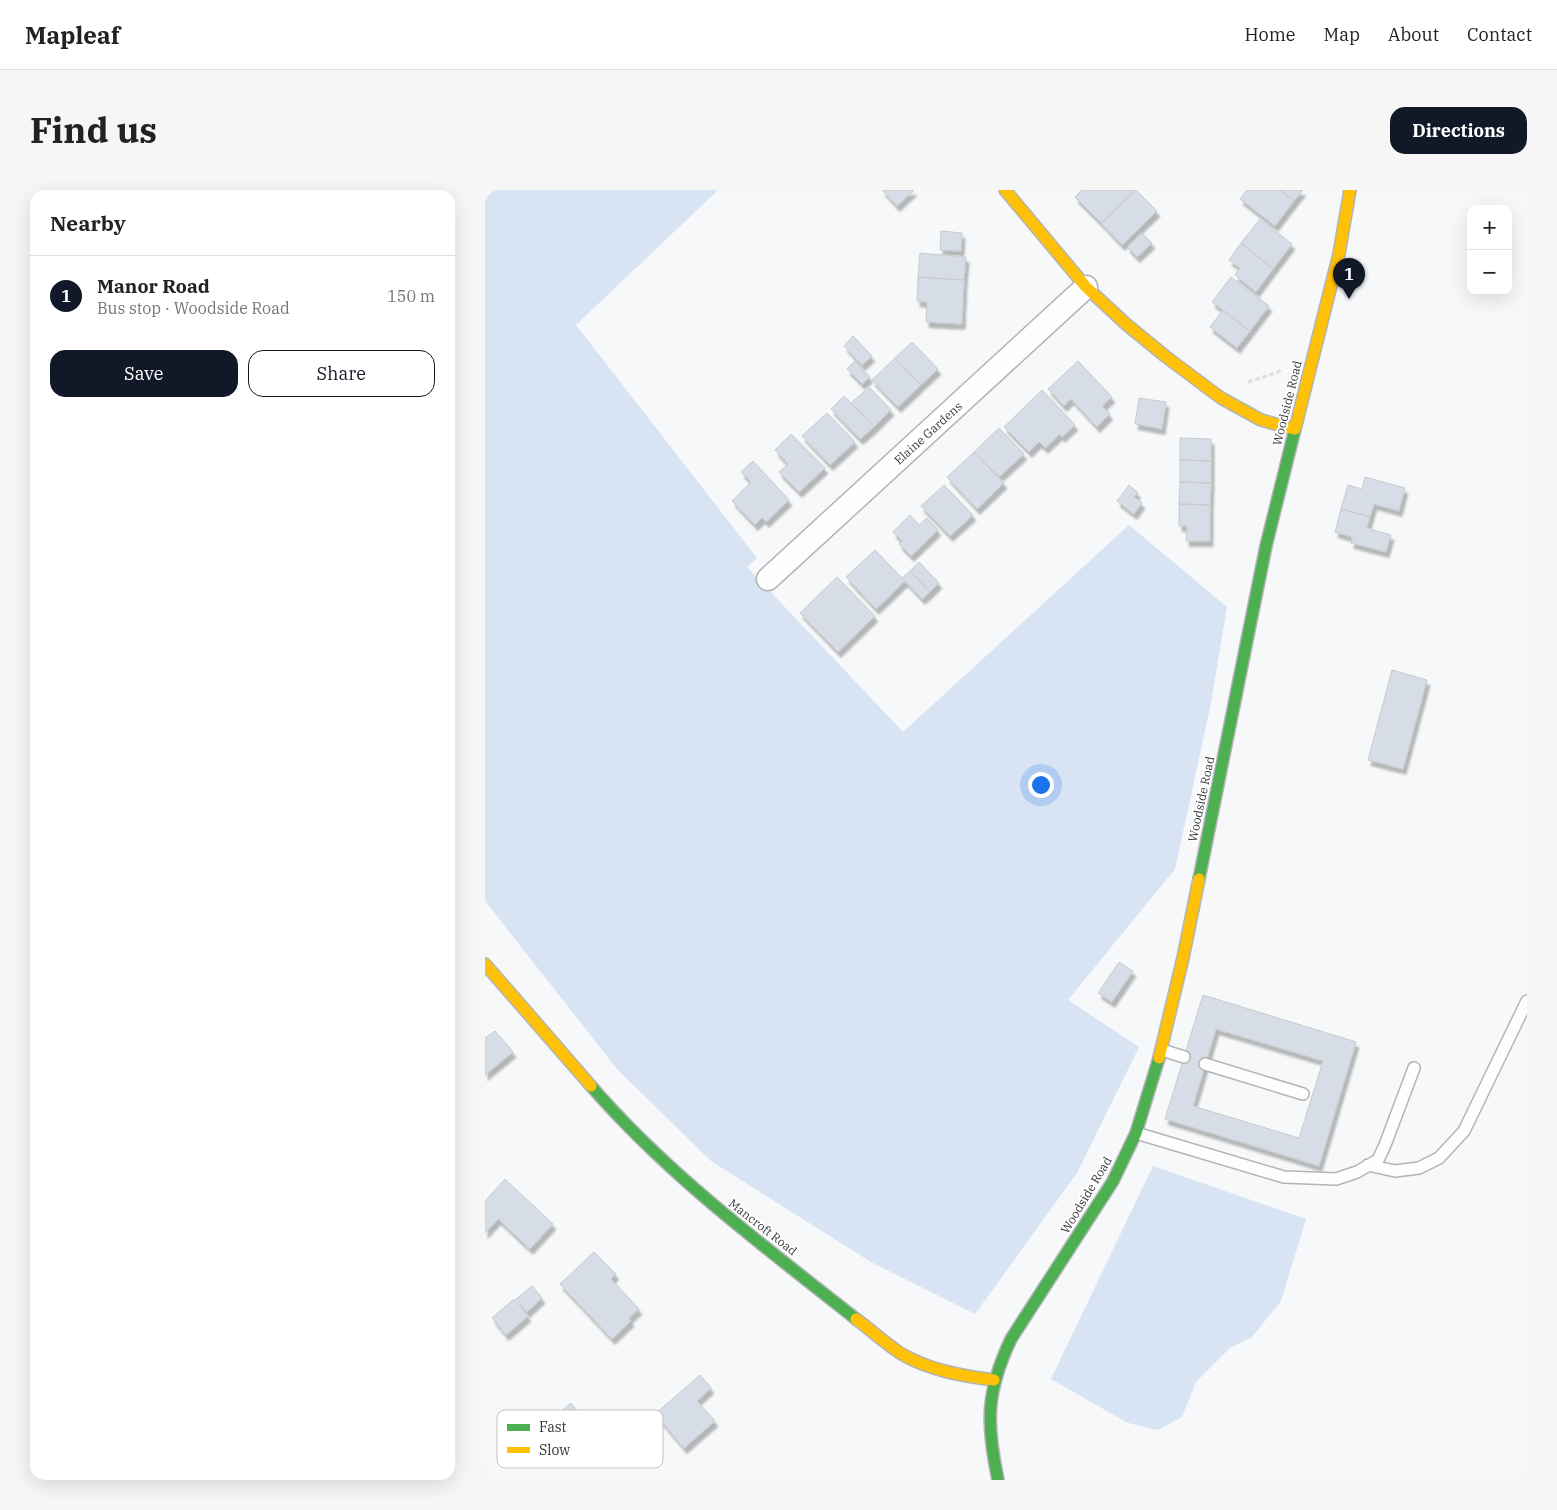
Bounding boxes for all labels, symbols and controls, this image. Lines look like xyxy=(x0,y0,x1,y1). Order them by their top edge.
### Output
text: Mapleaf xyxy=(25,19,120,51)
text: Home xyxy=(1244,23,1296,46)
text: Map xyxy=(1324,23,1360,46)
text: About xyxy=(1388,23,1439,46)
text: Contact xyxy=(1467,23,1532,46)
text: Find us xyxy=(30,107,157,153)
button: Directions xyxy=(1390,107,1527,154)
map controls xyxy=(1467,205,1512,295)
button: + xyxy=(1467,205,1512,250)
text: Nearby xyxy=(50,209,126,237)
button: − xyxy=(1467,250,1512,295)
pin: 1 xyxy=(1333,258,1365,299)
text: Manor Road xyxy=(97,274,210,298)
text: 1 xyxy=(61,286,71,306)
text: 150 m xyxy=(387,286,435,306)
text: Bus stop · Woodside Road xyxy=(97,298,290,318)
button: Save xyxy=(50,350,238,397)
button: Share xyxy=(248,350,435,397)
street label: Woodside Road xyxy=(1269,359,1305,447)
street label: Elaine Gardens xyxy=(891,398,965,467)
street label: Woodside Road xyxy=(1185,755,1217,843)
your location xyxy=(1028,772,1054,798)
street label: Woodside Road xyxy=(1057,1154,1115,1236)
street label: Mancroft Road xyxy=(726,1196,800,1258)
legend xyxy=(497,1410,663,1468)
text: Fast xyxy=(539,1418,567,1436)
text: Slow xyxy=(539,1441,570,1459)

